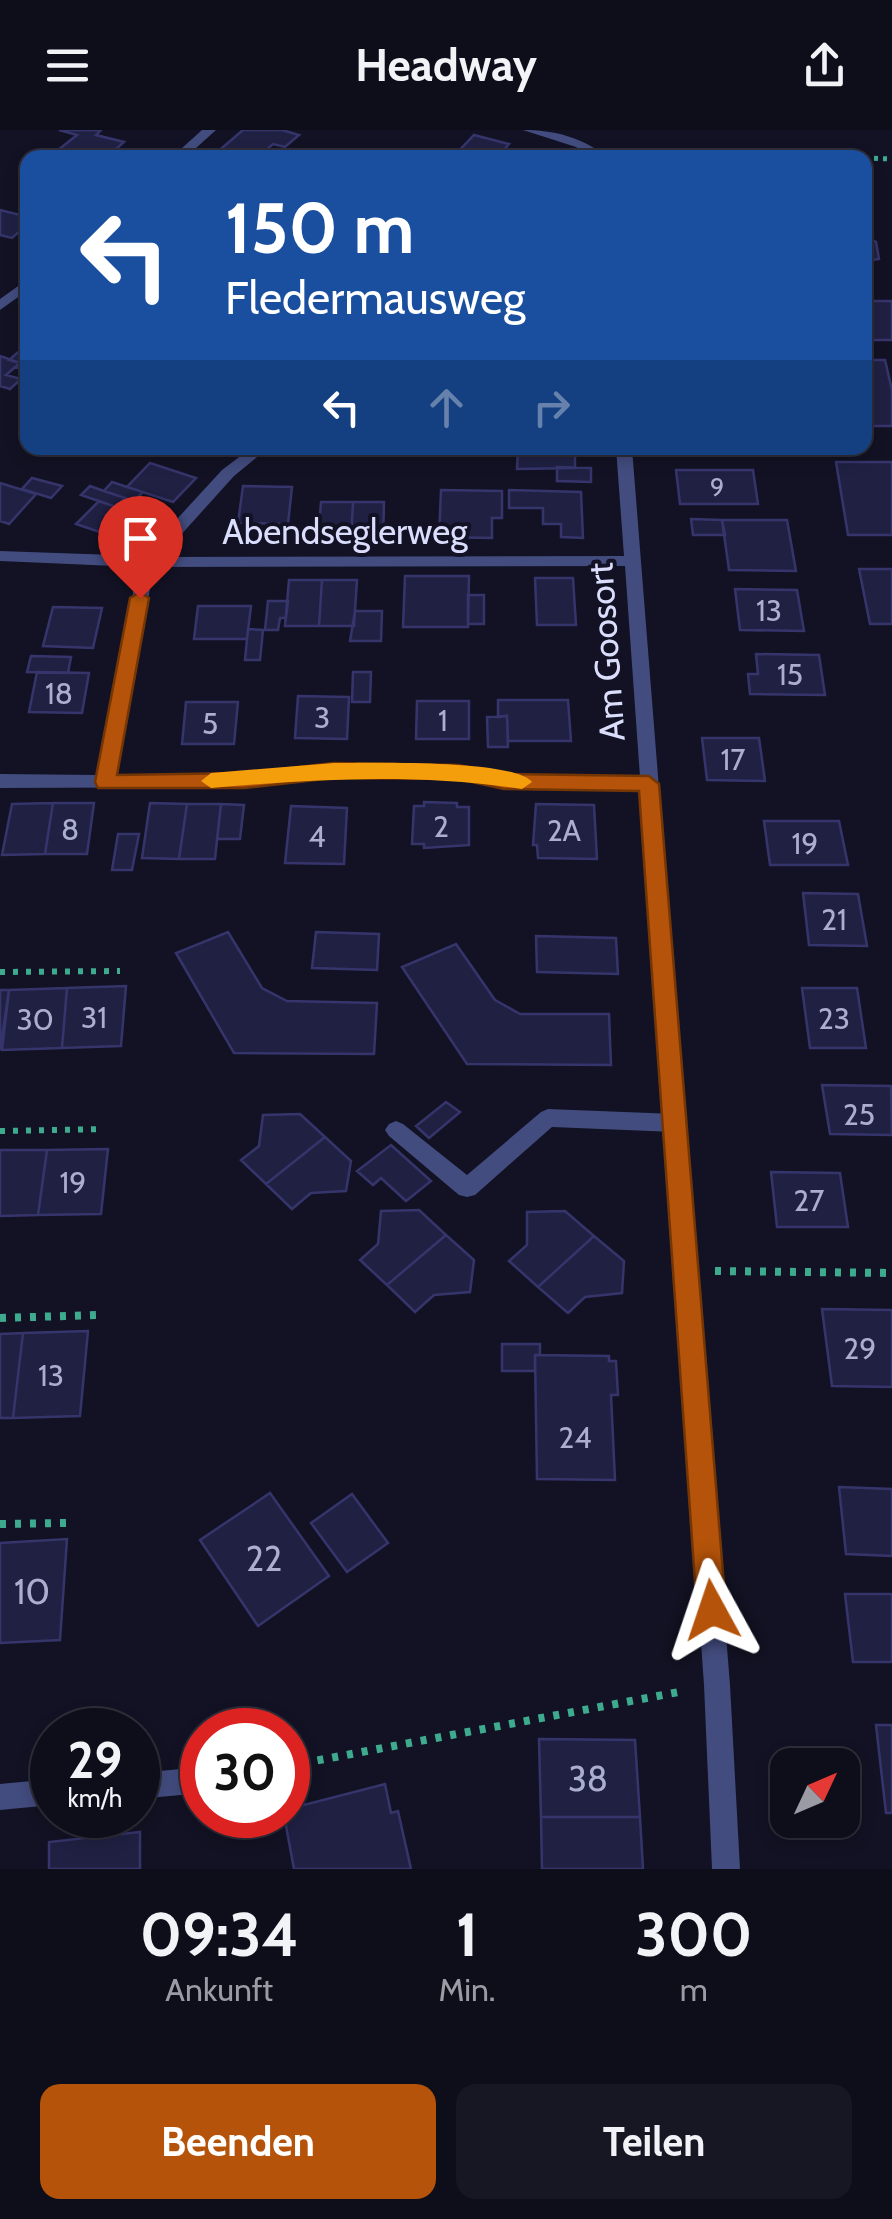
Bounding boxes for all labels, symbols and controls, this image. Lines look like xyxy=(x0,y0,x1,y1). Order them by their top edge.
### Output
icon: menu xyxy=(40,38,95,93)
text: Headway xyxy=(355,38,537,92)
icon: share xyxy=(797,38,852,93)
text: 150 m xyxy=(225,185,414,271)
icon: left xyxy=(60,190,190,320)
text: Fledermausweg xyxy=(225,271,525,325)
icon: left xyxy=(314,380,369,435)
icon: ahead xyxy=(419,380,474,435)
icon: right xyxy=(524,380,579,435)
house number: 9 xyxy=(710,472,724,502)
pin xyxy=(98,496,183,599)
street label: Abendseglerweg xyxy=(222,510,468,553)
icon: arrive xyxy=(113,511,168,566)
street label: Am Goosort xyxy=(578,561,634,743)
house number: 13 xyxy=(756,592,782,629)
house number: 15 xyxy=(777,656,803,693)
house number: 18 xyxy=(45,675,73,712)
house number: 3 xyxy=(314,699,330,736)
house number: 1 xyxy=(438,702,448,739)
house number: 5 xyxy=(202,705,218,742)
house number: 17 xyxy=(721,741,745,778)
house number: 2 xyxy=(433,808,449,845)
house number: 8 xyxy=(61,811,79,848)
house number: 2A xyxy=(547,812,582,849)
house number: 4 xyxy=(308,818,326,855)
house number: 19 xyxy=(792,825,818,862)
house number: 21 xyxy=(821,901,847,938)
house number: 31 xyxy=(81,999,107,1036)
house number: 23 xyxy=(818,1000,850,1037)
house number: 30 xyxy=(16,1001,54,1038)
house number: 25 xyxy=(843,1096,875,1133)
house number: 19 xyxy=(60,1164,86,1201)
house number: 27 xyxy=(794,1182,824,1219)
house number: 29 xyxy=(844,1330,876,1367)
house number: 13 xyxy=(38,1357,64,1394)
house number: 24 xyxy=(558,1419,592,1456)
house number: 22 xyxy=(246,1537,282,1580)
position arrow xyxy=(660,1558,764,1662)
house number: 10 xyxy=(14,1570,50,1613)
speed limit sign: 30 xyxy=(180,1708,310,1838)
text: 29 xyxy=(68,1730,122,1791)
north arrow xyxy=(770,1748,860,1838)
map controls xyxy=(770,1748,860,1838)
house number: 38 xyxy=(568,1757,608,1800)
text: km/h xyxy=(68,1783,122,1813)
text: 09:34 xyxy=(140,1898,299,1971)
text: 1 xyxy=(456,1898,478,1971)
text: 300 xyxy=(635,1898,752,1971)
text: Ankunft xyxy=(165,1970,273,2009)
text: Min. xyxy=(438,1970,495,2009)
text: m xyxy=(680,1970,708,2009)
button: Beenden xyxy=(40,2084,436,2199)
button: Teilen xyxy=(456,2084,852,2199)

